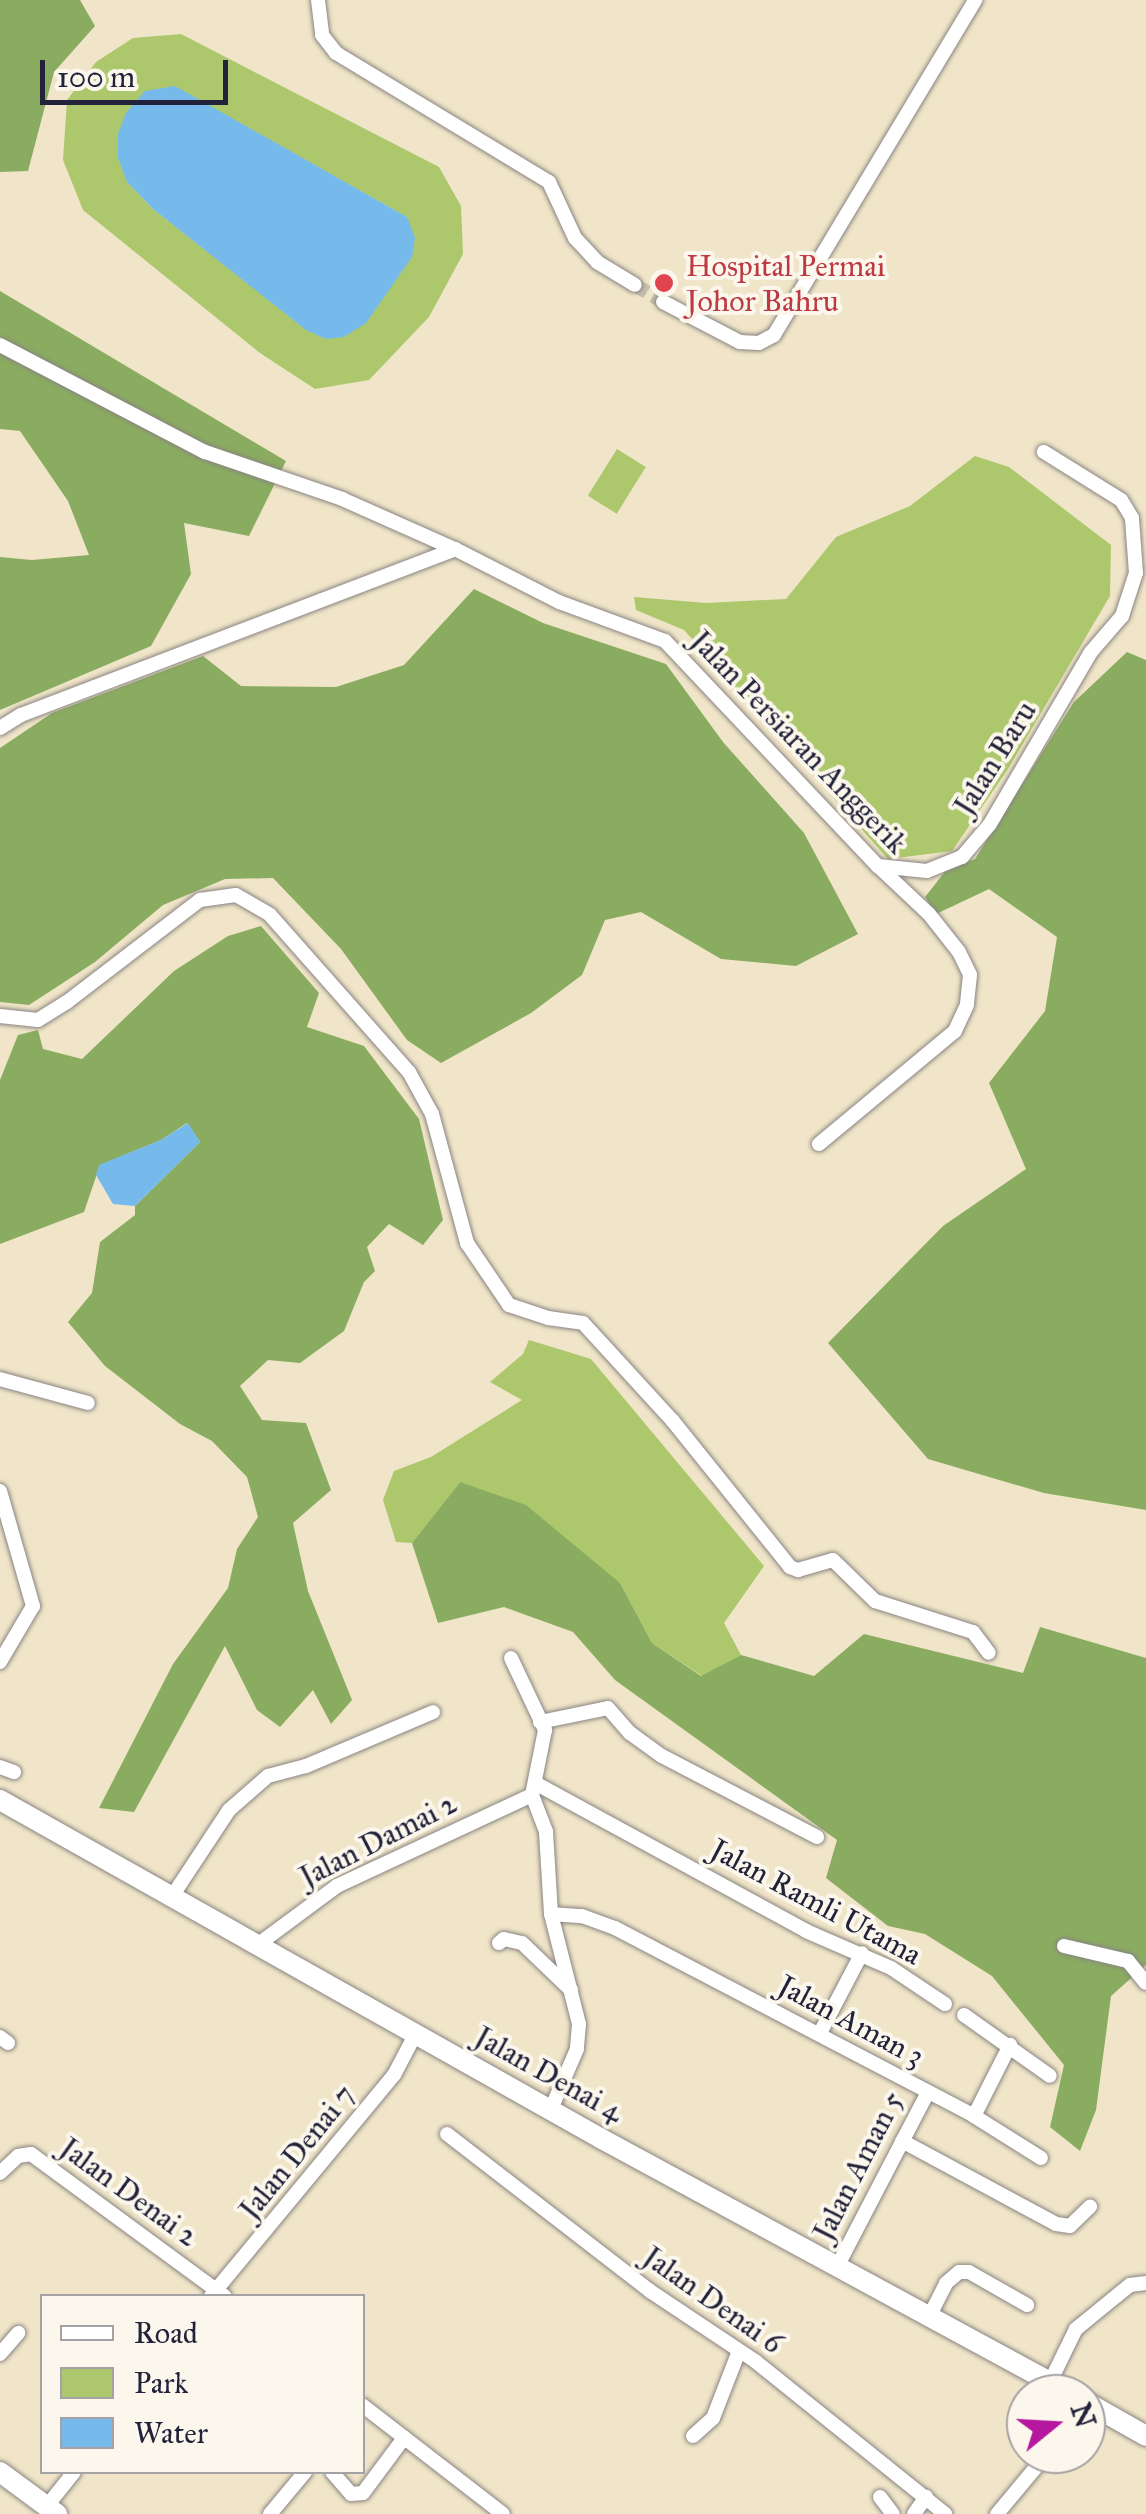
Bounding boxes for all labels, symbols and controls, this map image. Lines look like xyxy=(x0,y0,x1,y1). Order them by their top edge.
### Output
scale bar xyxy=(45,40,232,102)
text: 100 m xyxy=(57,59,135,95)
place label: Hospital Permai Johor Bahru xyxy=(686,248,885,318)
marker: Hospital Permai Johor Bahru xyxy=(651,270,677,296)
street label: Jalan Persiaran Anggerik xyxy=(683,623,915,861)
street label: Jalan Baru xyxy=(946,694,1044,822)
street label: Jalan Damai 2 xyxy=(294,1785,462,1895)
street label: Jalan Ramli Utama xyxy=(704,1831,928,1973)
street label: Jalan Aman 3 xyxy=(772,1967,930,2075)
street label: Jalan Denai 4 xyxy=(469,2018,629,2130)
street label: Jalan Denai 7 xyxy=(232,2077,362,2227)
street label: Jalan Aman 5 xyxy=(805,2086,911,2246)
street label: Jalan Denai 2 xyxy=(53,2130,205,2254)
street label: Jalan Denai 6 xyxy=(636,2239,790,2361)
legend xyxy=(40,2294,365,2474)
text: Road xyxy=(134,2315,198,2351)
text: Park xyxy=(134,2365,188,2401)
north arrow xyxy=(1006,2374,1106,2474)
text: N xyxy=(1063,2398,1103,2432)
text: Water xyxy=(134,2415,208,2451)

